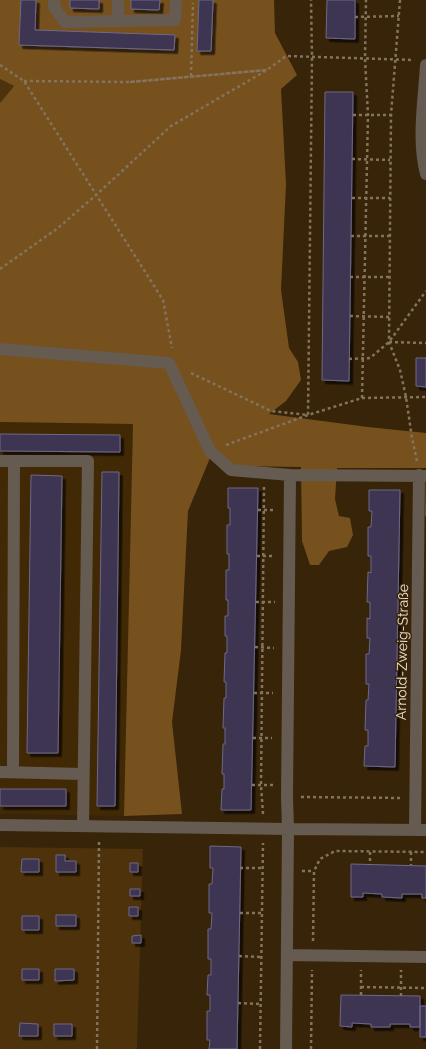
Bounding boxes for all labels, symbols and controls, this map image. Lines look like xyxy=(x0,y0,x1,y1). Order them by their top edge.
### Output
street label: Arnold-Zweig-Straße xyxy=(393,584,411,720)

